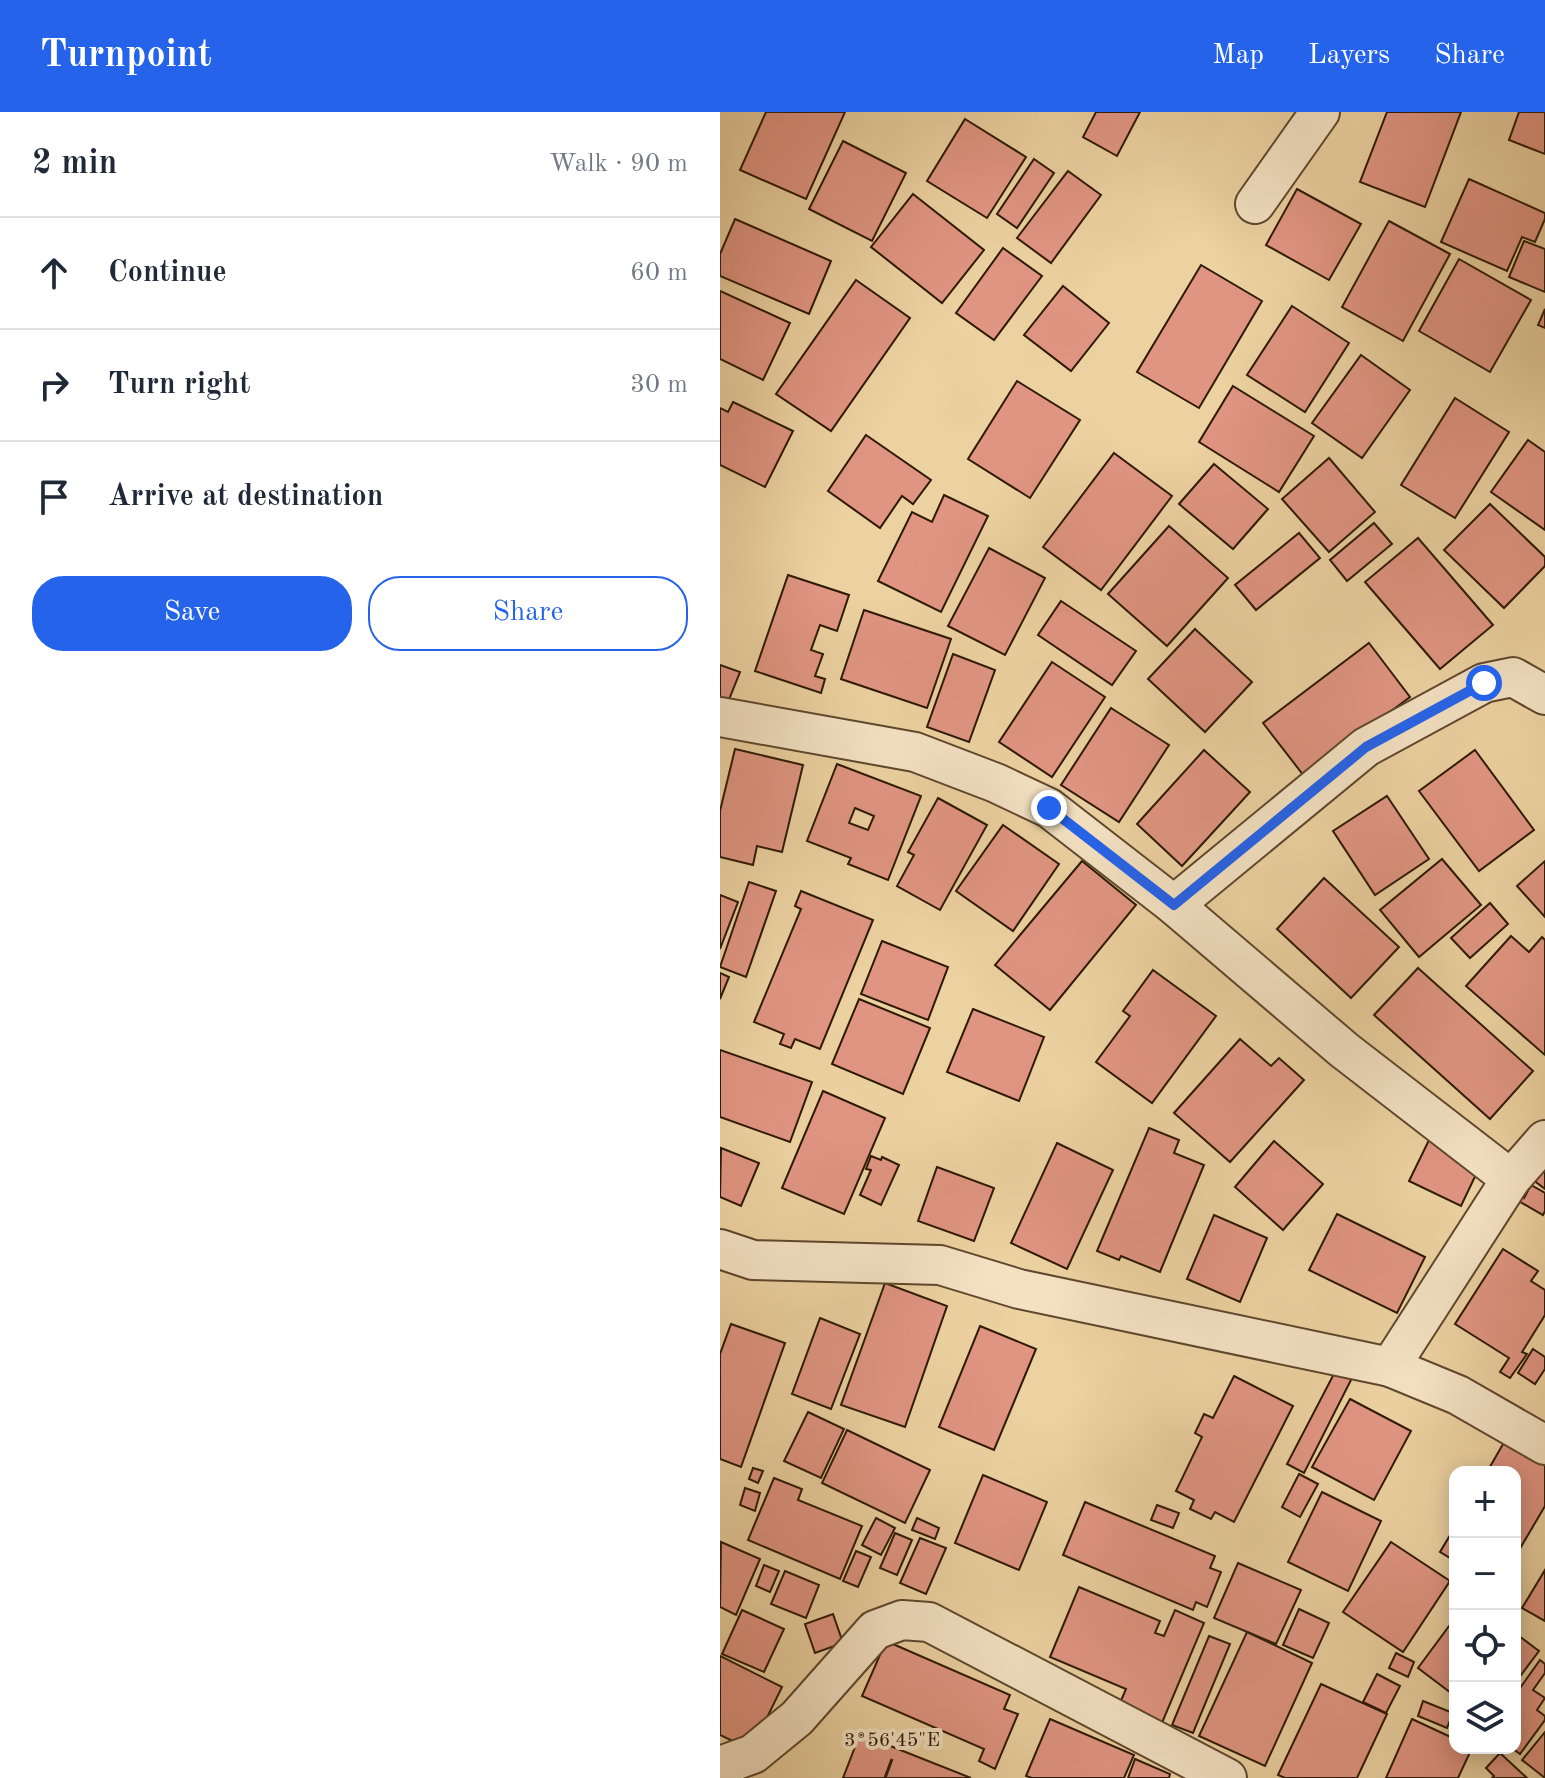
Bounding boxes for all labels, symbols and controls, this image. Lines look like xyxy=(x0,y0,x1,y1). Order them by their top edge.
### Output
text: Turnpoint xyxy=(40,37,212,75)
text: Map xyxy=(1212,42,1264,70)
text: Layers xyxy=(1308,42,1390,70)
text: Share xyxy=(1434,42,1505,70)
text: 2 min xyxy=(32,147,117,181)
text: Walk · 90 m xyxy=(549,151,688,177)
icon: ahead xyxy=(32,251,76,295)
text: Continue xyxy=(108,258,227,288)
text: 60 m xyxy=(630,260,688,286)
icon: right xyxy=(32,363,76,407)
text: Turn right xyxy=(108,370,250,400)
text: 30 m xyxy=(630,372,688,398)
icon: arrive xyxy=(32,475,76,519)
text: Arrive at destination xyxy=(108,482,383,512)
button: Save xyxy=(32,576,352,651)
button: Share xyxy=(368,576,688,651)
route start xyxy=(1466,665,1502,701)
route end xyxy=(1031,790,1067,826)
map controls xyxy=(1449,1466,1521,1754)
button: + xyxy=(1449,1466,1521,1538)
button: − xyxy=(1449,1538,1521,1610)
button: locate xyxy=(1449,1610,1521,1682)
button: layers xyxy=(1449,1682,1521,1754)
text: 3°56'45"E xyxy=(844,1731,940,1751)

